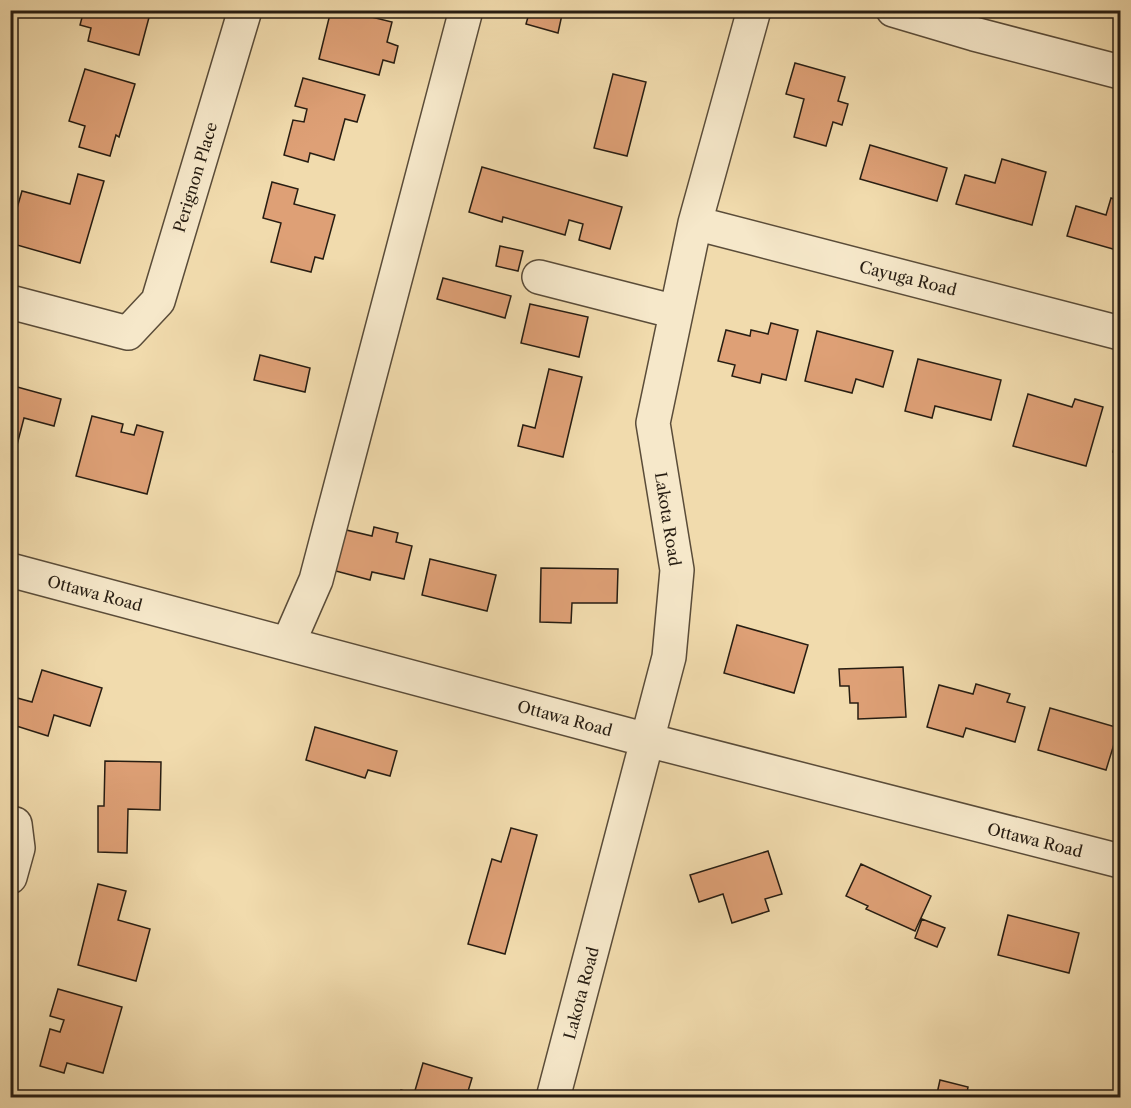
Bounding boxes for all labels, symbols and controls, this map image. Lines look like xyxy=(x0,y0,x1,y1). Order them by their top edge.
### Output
street label: Perignon Place xyxy=(169,119,221,235)
street label: Cayuga Road xyxy=(857,256,959,300)
street label: Lakota Road xyxy=(651,470,685,568)
street label: Ottawa Road xyxy=(45,571,145,615)
street label: Ottawa Road xyxy=(515,696,615,740)
street label: Ottawa Road xyxy=(985,819,1085,862)
street label: Lakota Road xyxy=(559,944,603,1042)

